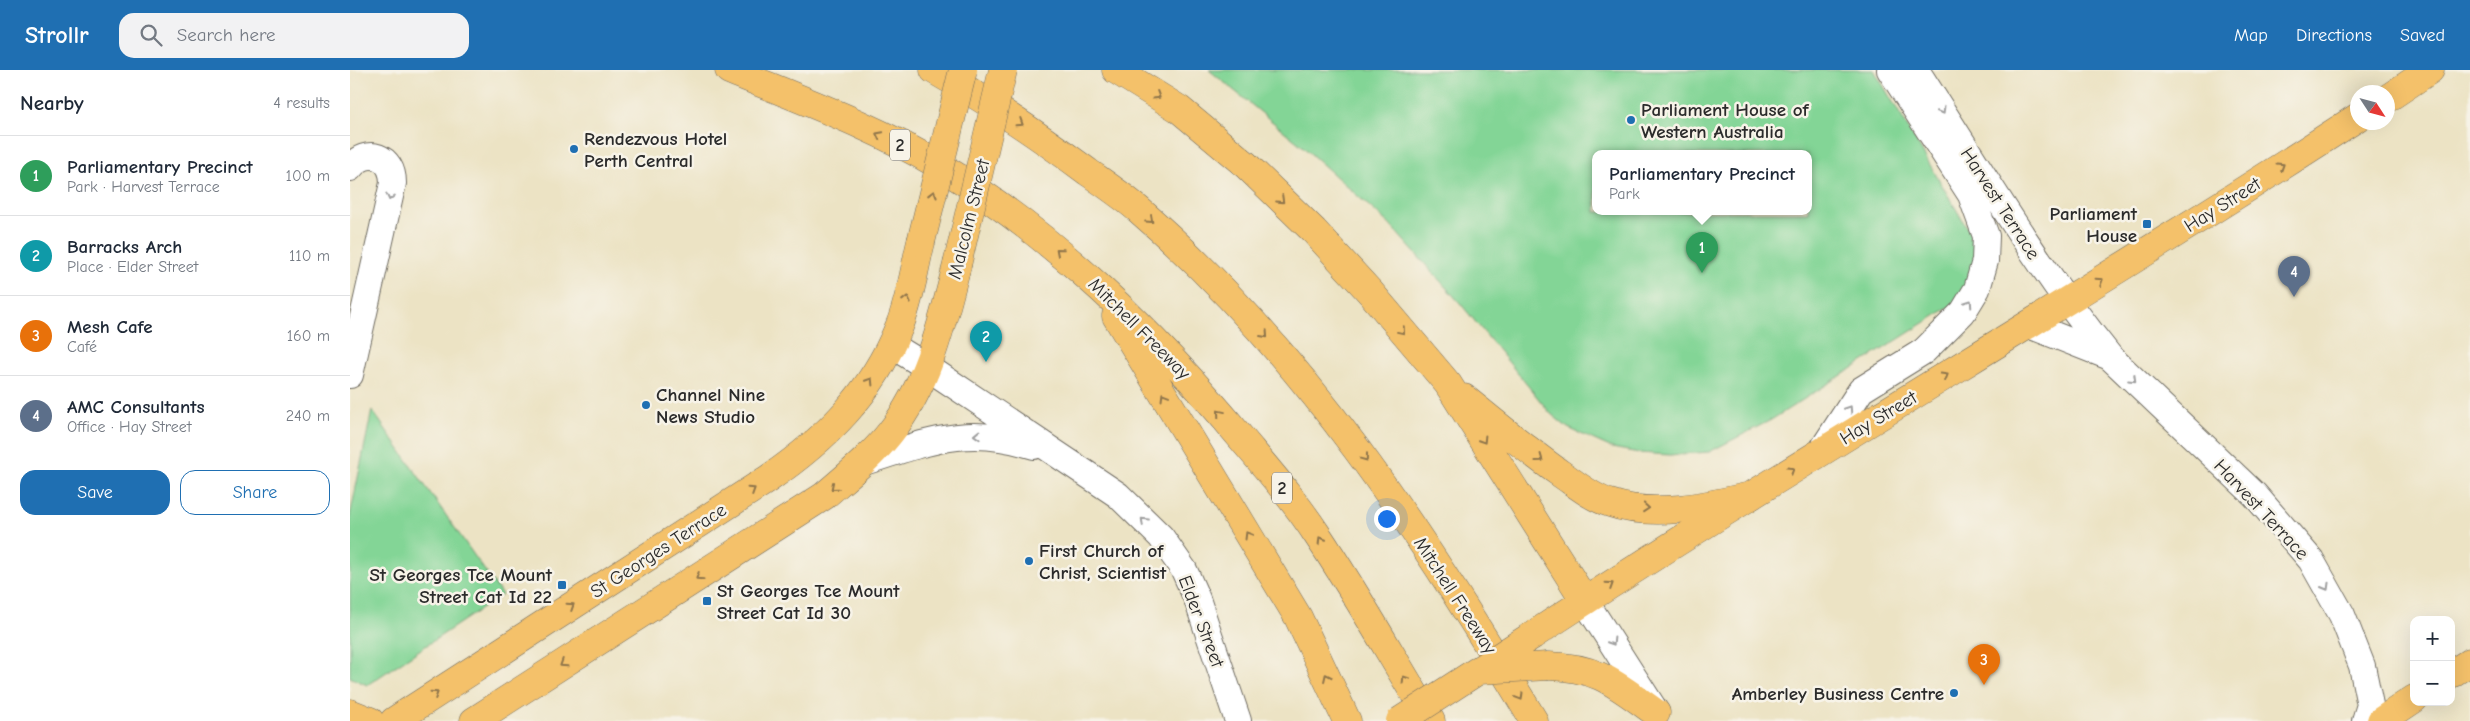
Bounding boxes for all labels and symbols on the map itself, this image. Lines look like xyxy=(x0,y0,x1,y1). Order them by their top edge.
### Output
north arrow xyxy=(2350,85,2395,130)
one-way arrow xyxy=(1152,89,1161,99)
place label: Parliament House of Western Australia xyxy=(1641,99,1809,143)
one-way arrow xyxy=(1936,106,1945,115)
marker: Parliament House of Western Australia xyxy=(1625,114,1637,126)
one-way arrow xyxy=(1014,117,1024,126)
place label: Rendezvous Hotel Perth Central xyxy=(584,128,727,172)
road number: 2 xyxy=(890,130,910,160)
one-way arrow xyxy=(875,131,884,141)
marker: Rendezvous Hotel Perth Central xyxy=(568,143,580,155)
street label: Harvest Terrace xyxy=(1956,143,2045,264)
street label: Malcolm Street xyxy=(943,156,995,282)
one-way arrow xyxy=(2276,163,2285,172)
street label: Hay Street xyxy=(2180,172,2265,237)
one-way arrow xyxy=(927,190,938,199)
one-way arrow xyxy=(385,193,396,202)
one-way arrow xyxy=(1276,194,1285,203)
place label: Parliament House xyxy=(2049,203,2138,247)
one-way arrow xyxy=(1145,214,1154,223)
marker: Parliament House xyxy=(2141,218,2153,230)
pin: 1 xyxy=(1686,232,1718,273)
one-way arrow xyxy=(1055,248,1064,257)
pin: 4 xyxy=(2278,256,2310,297)
street label: Mitchell Freeway xyxy=(1084,273,1195,385)
one-way arrow xyxy=(2094,278,2103,287)
one-way arrow xyxy=(901,295,912,304)
one-way arrow xyxy=(1963,300,1972,309)
pin: 2 xyxy=(970,321,1002,362)
one-way arrow xyxy=(1396,325,1405,334)
one-way arrow xyxy=(1259,330,1268,339)
one-way arrow xyxy=(1939,373,1948,383)
one-way arrow xyxy=(2127,373,2136,382)
one-way arrow xyxy=(864,377,873,386)
place label: Channel Nine News Studio xyxy=(656,384,765,428)
street label: Hay Street xyxy=(1836,386,1921,449)
one-way arrow xyxy=(1161,392,1171,401)
marker: Channel Nine News Studio xyxy=(640,399,652,411)
one-way arrow xyxy=(1842,406,1852,415)
one-way arrow xyxy=(1218,410,1226,419)
one-way arrow xyxy=(973,430,981,440)
one-way arrow xyxy=(1476,435,1486,444)
one-way arrow xyxy=(1359,452,1367,461)
one-way arrow xyxy=(1534,453,1544,462)
street label: Harvest Terrace xyxy=(2209,455,2313,564)
one-way arrow xyxy=(1785,467,1794,476)
road number: 2 xyxy=(1272,472,1292,503)
one-way arrow xyxy=(831,481,840,490)
one-way arrow xyxy=(747,486,756,496)
street label: St Georges Terrace xyxy=(587,499,731,603)
one-way arrow xyxy=(1642,503,1650,514)
your location xyxy=(1374,506,1400,532)
one-way arrow xyxy=(1141,518,1150,527)
one-way arrow xyxy=(1245,531,1255,540)
street label: Mitchell Freeway xyxy=(1409,533,1501,659)
one-way arrow xyxy=(1318,537,1327,546)
place label: First Church of Christ, Scientist xyxy=(1039,540,1167,584)
marker: First Church of Christ, Scientist xyxy=(1023,555,1035,567)
place label: St Georges Tce Mount Street Cat Id 22 xyxy=(369,564,553,608)
one-way arrow xyxy=(696,571,705,580)
street label: Elder Street xyxy=(1173,572,1229,671)
marker: St Georges Tce Mount Street Cat Id 22 xyxy=(556,579,568,591)
place label: St Georges Tce Mount Street Cat Id 30 xyxy=(717,580,900,624)
one-way arrow xyxy=(2320,581,2330,590)
one-way arrow xyxy=(1604,582,1614,591)
marker: St Georges Tce Mount Street Cat Id 30 xyxy=(701,595,713,607)
one-way arrow xyxy=(565,603,575,612)
one-way arrow xyxy=(1606,636,1615,645)
pin: 3 xyxy=(1968,644,2000,685)
one-way arrow xyxy=(559,658,568,668)
one-way arrow xyxy=(1322,673,1333,682)
one-way arrow xyxy=(1402,676,1412,685)
place label: Amberley Business Centre xyxy=(1732,683,1944,705)
marker: Amberley Business Centre xyxy=(1948,687,1960,699)
one-way arrow xyxy=(430,691,439,701)
one-way arrow xyxy=(1513,692,1523,701)

